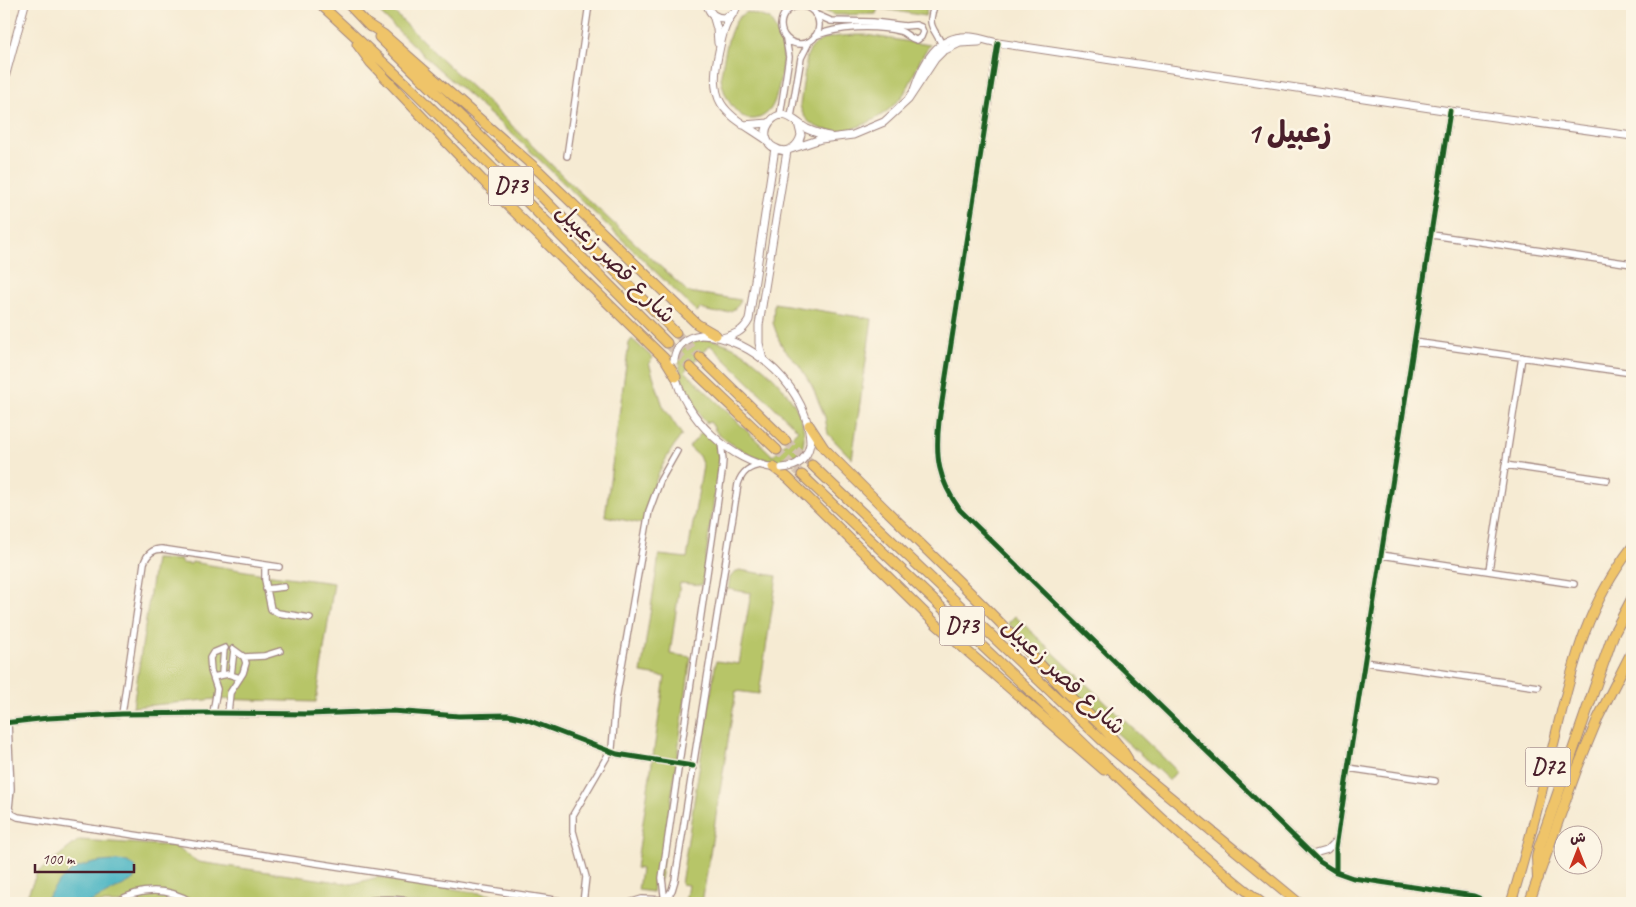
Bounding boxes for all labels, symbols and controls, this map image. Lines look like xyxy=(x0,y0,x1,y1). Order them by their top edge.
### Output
district label: زعبيل 1 xyxy=(1247,114,1331,151)
road number: D73 xyxy=(488,167,534,206)
street label: شارع قصر زعبيل xyxy=(548,196,683,331)
road number: D73 xyxy=(940,606,984,646)
street label: شارع قصر زعبيل xyxy=(994,611,1132,743)
road number: D72 xyxy=(1526,748,1570,786)
north arrow xyxy=(1554,824,1604,874)
text: ش xyxy=(1570,829,1586,846)
scale bar xyxy=(35,842,134,874)
text: 100 m xyxy=(42,850,76,869)

